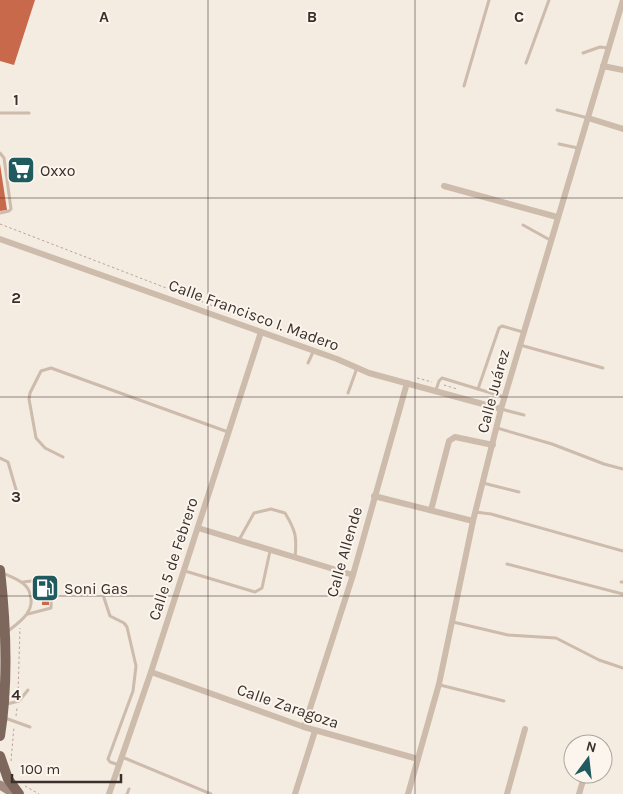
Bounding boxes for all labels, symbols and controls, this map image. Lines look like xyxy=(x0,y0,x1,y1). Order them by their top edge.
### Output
text: A xyxy=(99,7,109,26)
text: B xyxy=(307,7,317,26)
text: C xyxy=(514,7,524,26)
text: 1 xyxy=(13,90,19,109)
supermarket icon: Oxxo xyxy=(6,155,36,185)
place label: Oxxo xyxy=(40,161,75,180)
street label: Calle Francisco I. Madero xyxy=(166,275,342,355)
text: 2 xyxy=(11,288,21,307)
street label: Calle Juárez xyxy=(473,347,513,435)
text: 3 xyxy=(11,487,21,506)
street label: Calle 5 de Febrero xyxy=(144,495,202,623)
street label: Calle Allende xyxy=(322,505,366,599)
fuel station icon: Soni Gas xyxy=(30,573,60,603)
place label: Soni Gas xyxy=(64,579,128,598)
street label: Calle Zaragoza xyxy=(234,680,342,732)
text: 4 xyxy=(11,685,21,704)
north arrow xyxy=(563,734,613,784)
text: N xyxy=(584,737,598,756)
scale bar xyxy=(12,752,121,784)
text: 100 m xyxy=(20,760,60,778)

